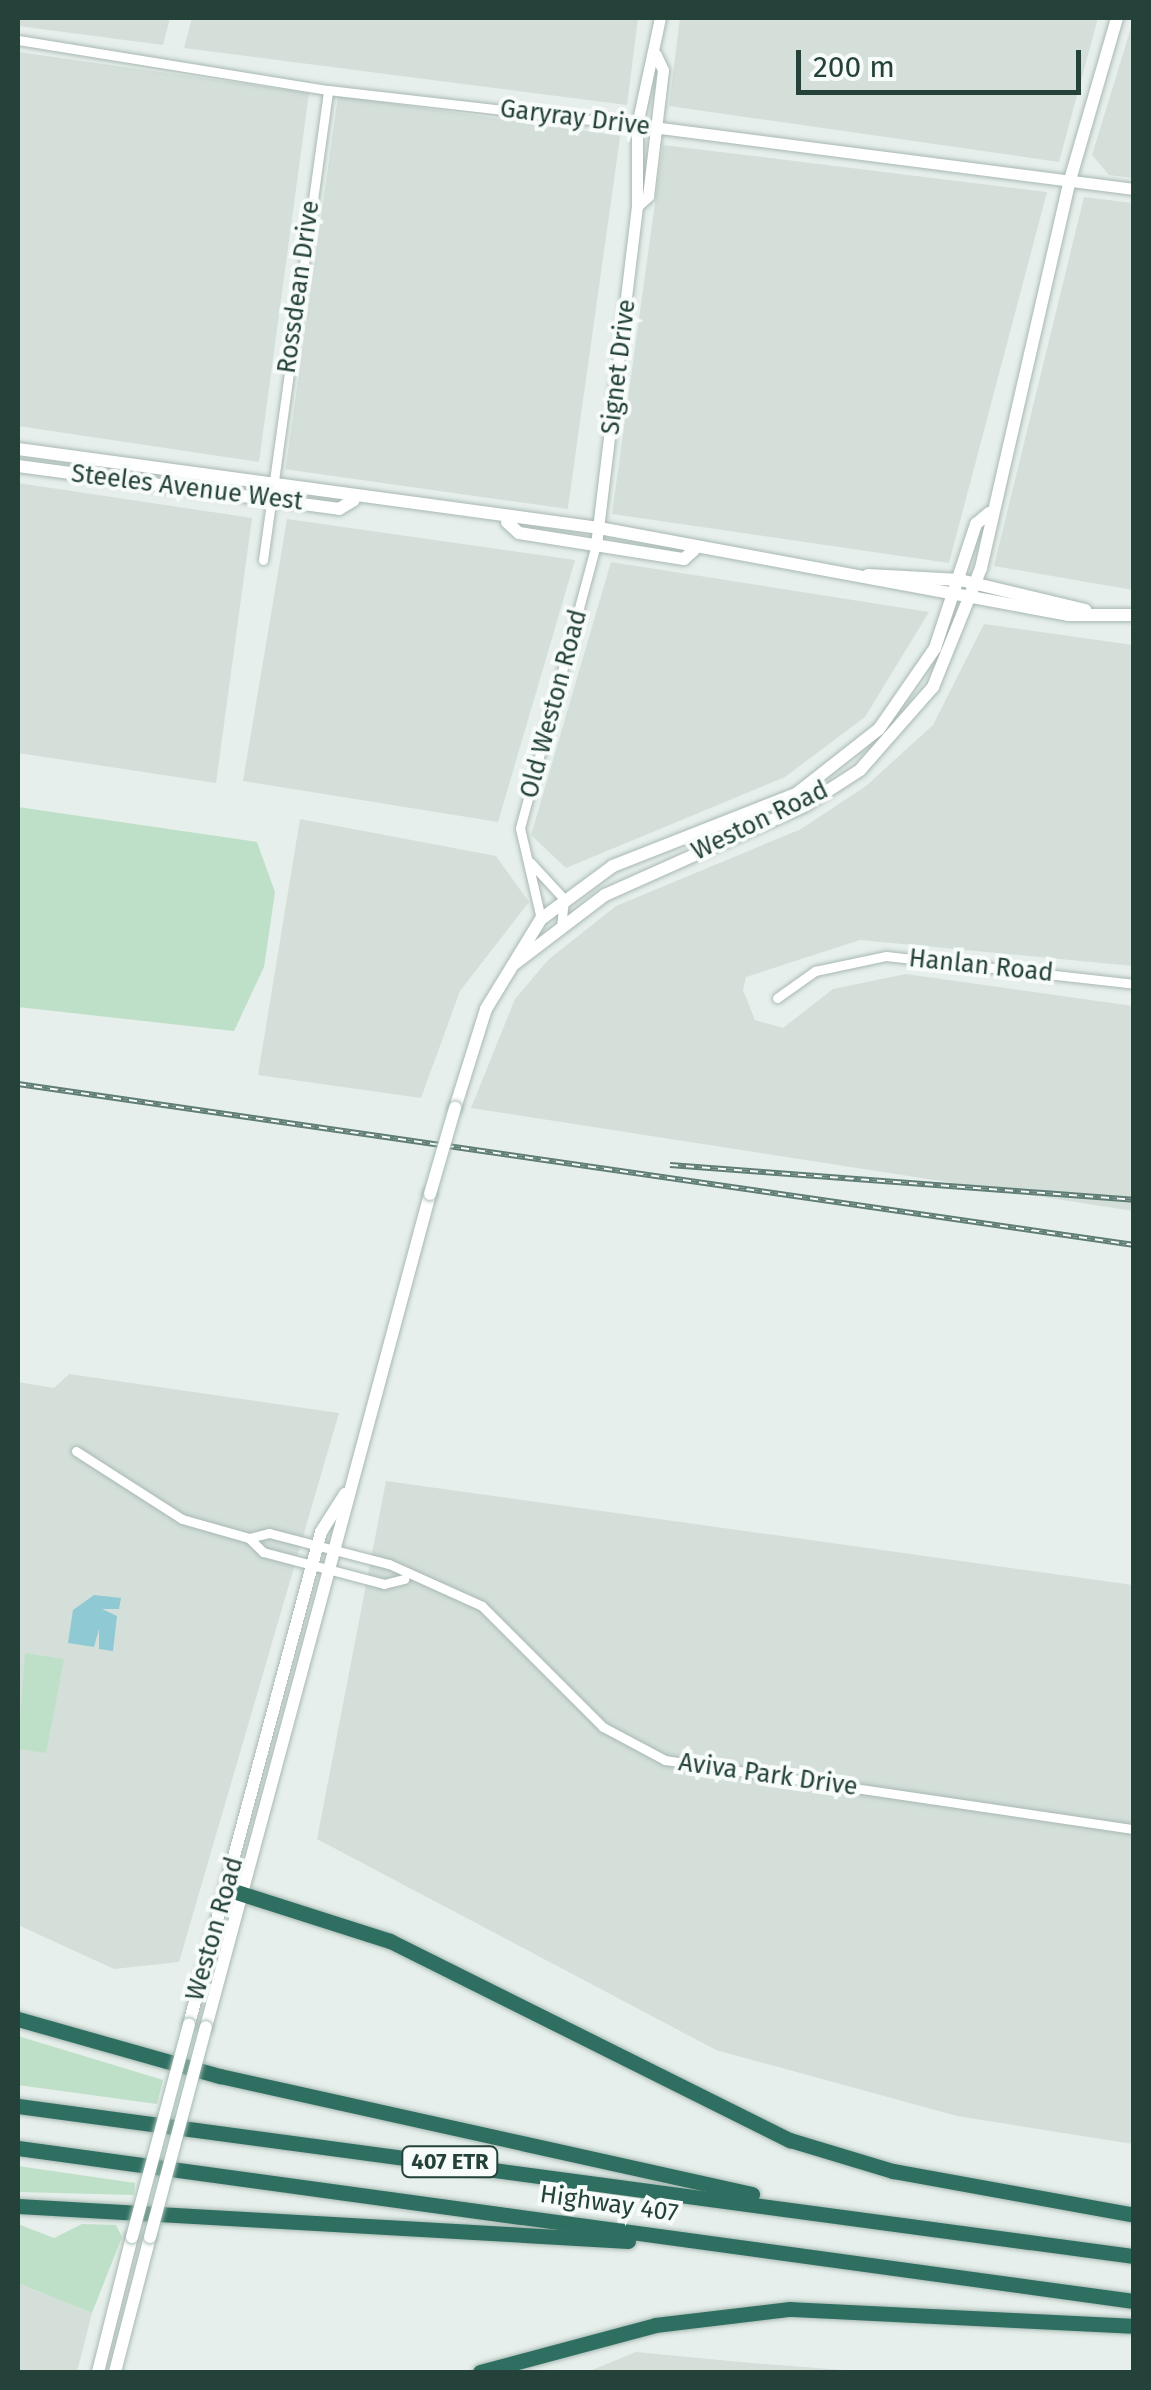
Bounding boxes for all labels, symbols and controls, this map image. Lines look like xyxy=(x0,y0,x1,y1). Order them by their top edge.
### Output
scale bar xyxy=(801,30,1086,92)
text: 200 m xyxy=(813,49,895,85)
street label: Garyray Drive xyxy=(498,94,652,142)
street label: Rossdean Drive xyxy=(272,199,326,375)
street label: Signet Drive xyxy=(596,298,642,436)
street label: Steeles Avenue West xyxy=(70,459,304,517)
street label: Old Weston Road xyxy=(514,606,594,802)
street label: Weston Road xyxy=(687,775,833,867)
street label: Hanlan Road xyxy=(907,944,1055,988)
street label: Aviva Park Drive xyxy=(677,1748,859,1802)
street label: Weston Road xyxy=(180,1854,250,2004)
road number: 407 ETR xyxy=(400,2145,500,2179)
street label: Highway 407 xyxy=(538,2179,680,2229)

